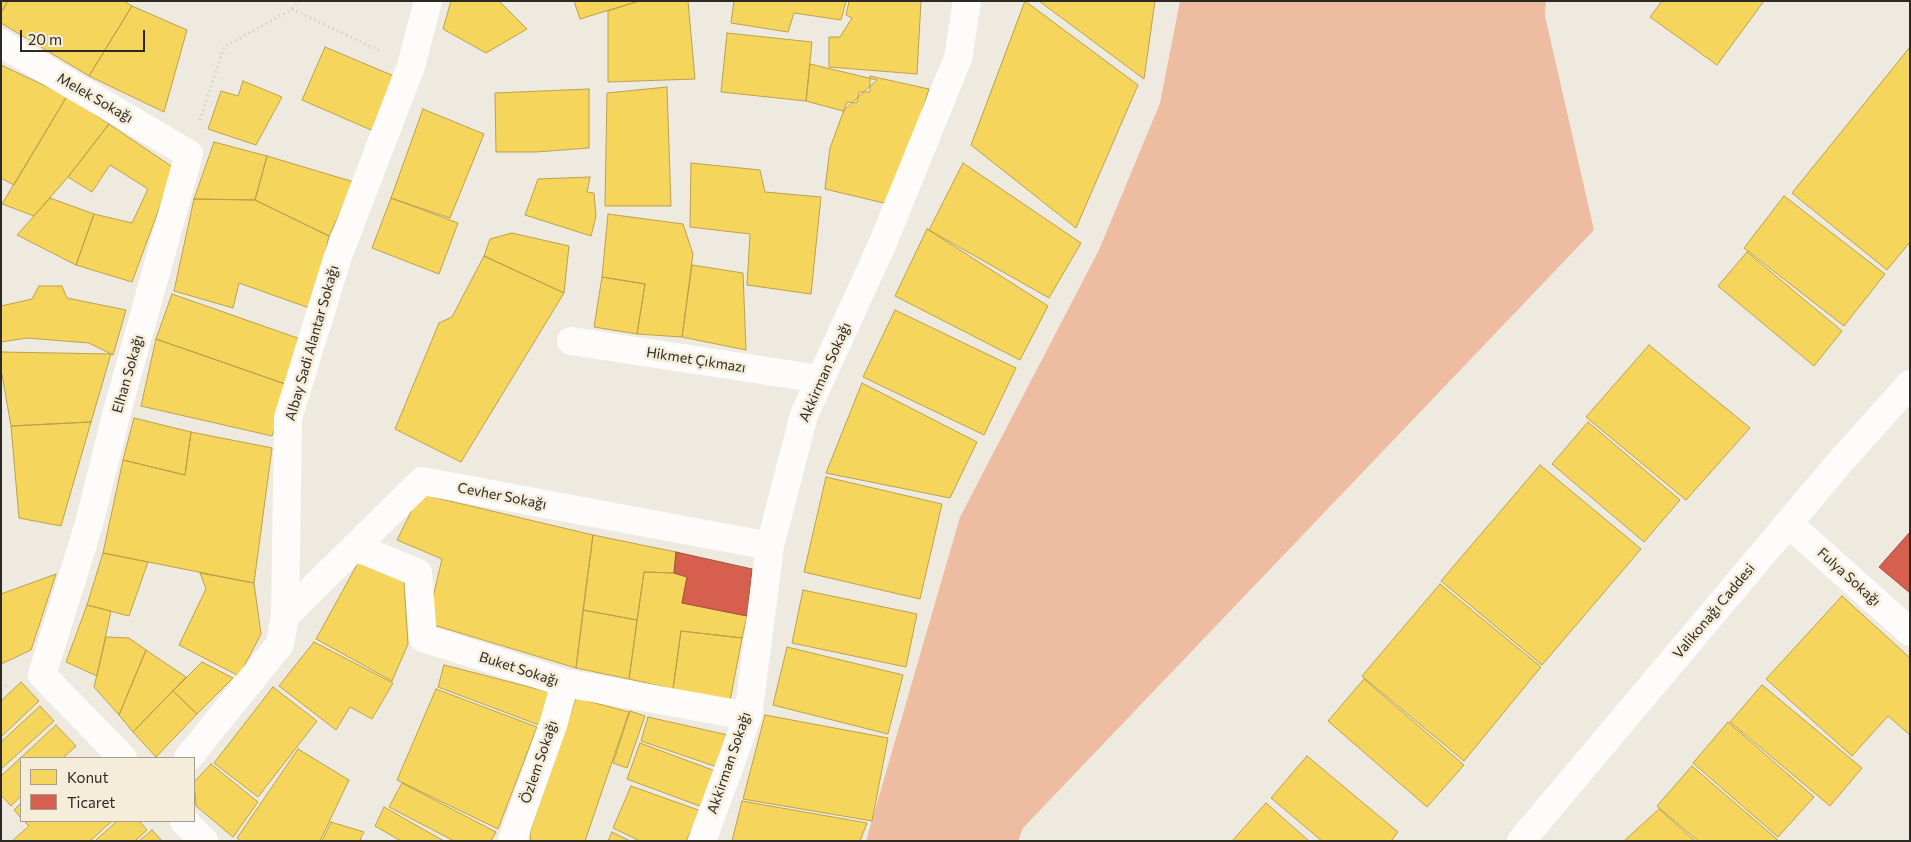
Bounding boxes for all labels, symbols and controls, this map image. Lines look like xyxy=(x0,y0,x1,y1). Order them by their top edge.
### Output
scale bar xyxy=(22,20,148,52)
text: 20 m xyxy=(28,30,62,48)
street label: Melek Sokağı xyxy=(54,70,136,126)
street label: Albay Sadi Alantar Sokağı xyxy=(282,263,342,423)
street label: Akkirman Sokağı xyxy=(796,320,854,424)
street label: Elhan Sokağı xyxy=(109,333,147,415)
street label: Hikmet Çıkmazı xyxy=(645,344,747,376)
street label: Cevher Sokağı xyxy=(456,479,548,513)
street label: Fulya Sokağı xyxy=(1814,544,1884,610)
street label: Valikonağı Caddesi xyxy=(1669,560,1759,662)
street label: Buket Sokağı xyxy=(477,648,561,690)
street label: Akkirman Sokağı xyxy=(704,710,754,816)
street label: Özlem Sokağı xyxy=(517,718,561,806)
legend xyxy=(20,757,195,822)
text: Konut xyxy=(67,768,109,786)
text: Ticaret xyxy=(67,793,115,811)

